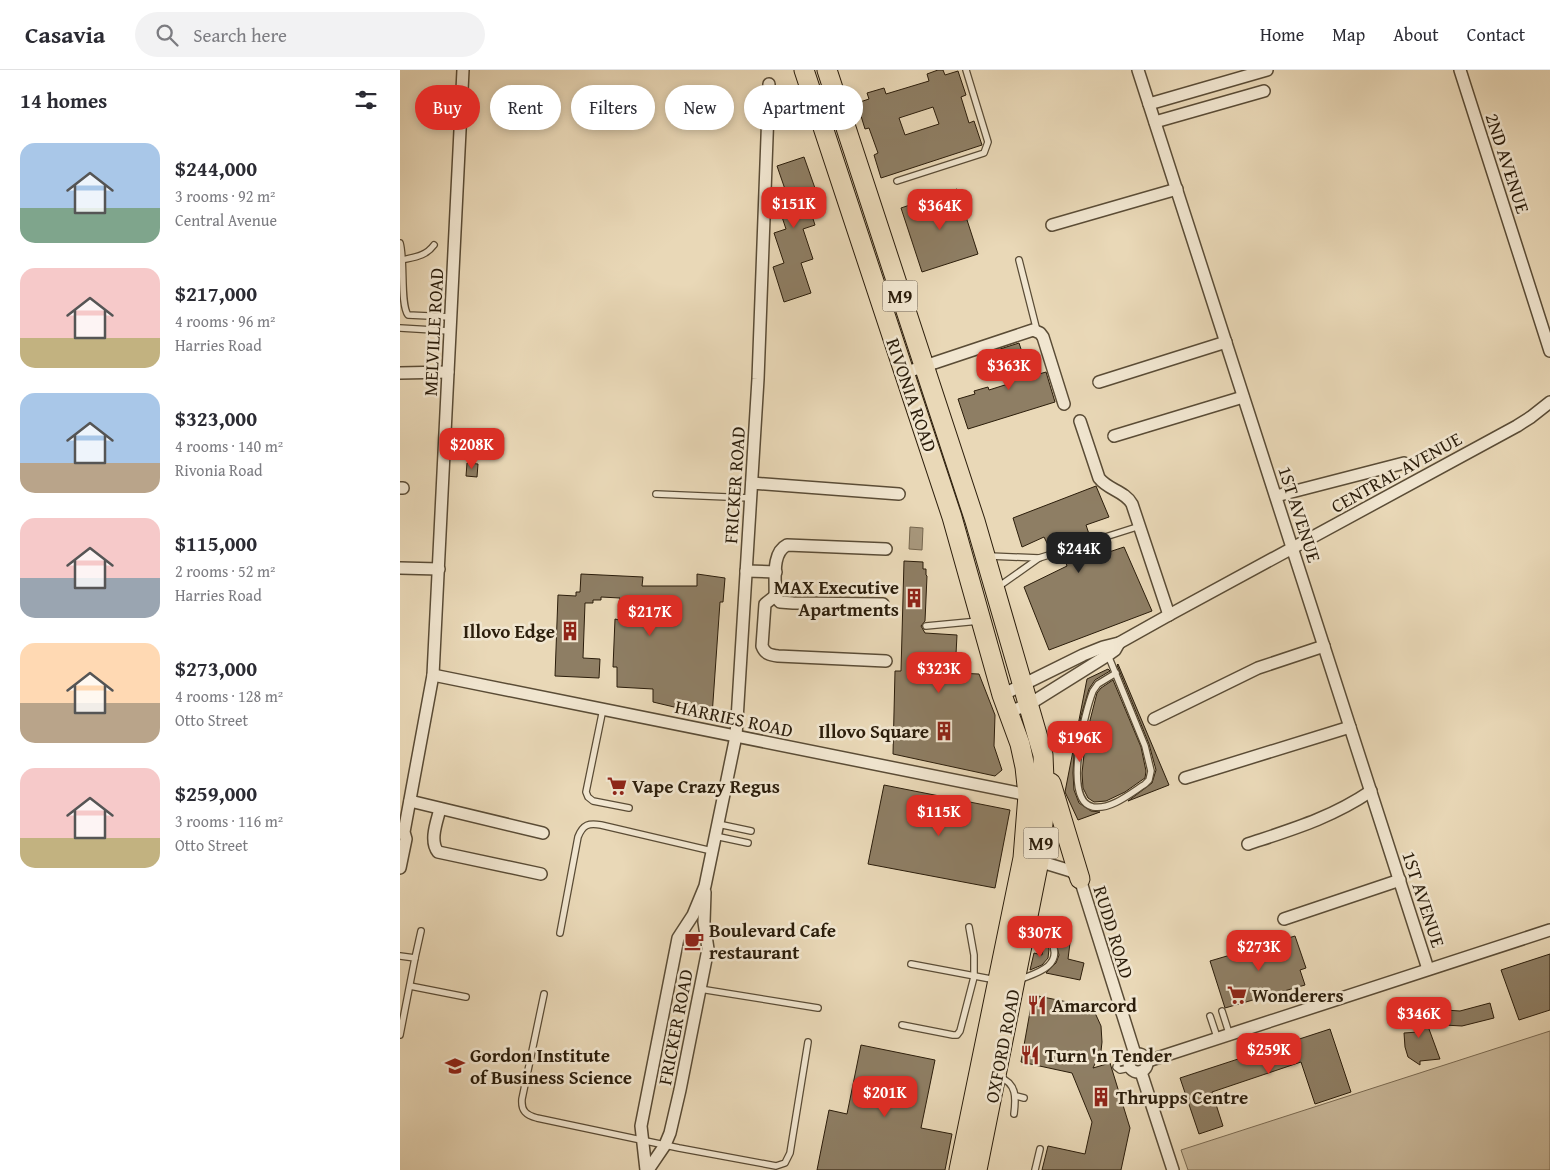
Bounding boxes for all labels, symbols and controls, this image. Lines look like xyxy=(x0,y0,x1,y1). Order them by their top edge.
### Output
search box xyxy=(135,12,485,57)
text: Casavia xyxy=(25,17,105,52)
icon: search xyxy=(153,21,181,49)
text: Search here xyxy=(193,21,287,49)
text: Home xyxy=(1260,21,1304,48)
text: Map xyxy=(1332,21,1365,48)
text: About xyxy=(1393,21,1439,48)
text: Contact xyxy=(1467,21,1525,48)
text: 14 homes xyxy=(20,85,107,116)
chip: Buy xyxy=(415,85,480,130)
chip: Rent xyxy=(490,85,561,130)
chip: Filters xyxy=(571,85,655,130)
chip: New xyxy=(665,85,734,130)
chip: Apartment xyxy=(744,85,863,130)
icon: filters xyxy=(352,86,380,114)
street label: 2ND AVENUE xyxy=(1479,109,1537,217)
text: $244,000 xyxy=(175,153,257,184)
icon: home xyxy=(60,163,120,223)
text: 3 rooms · 92 m² xyxy=(175,184,275,208)
pin: $151K xyxy=(759,186,829,229)
pin: $364K xyxy=(905,189,975,231)
text: $151K xyxy=(772,191,816,215)
text: $364K xyxy=(918,193,962,217)
text: Central Avenue xyxy=(175,208,277,232)
street label: MELVILLE ROAD xyxy=(416,267,450,397)
text: $217,000 xyxy=(175,278,257,309)
road number: M9 xyxy=(882,280,918,312)
icon: home xyxy=(60,288,120,348)
text: 4 rooms · 96 m² xyxy=(175,309,275,333)
text: Harries Road xyxy=(175,333,262,357)
street label: RIVONIA ROAD xyxy=(879,334,945,456)
pin: $363K xyxy=(974,348,1044,391)
text: $363K xyxy=(987,353,1031,377)
text: $323,000 xyxy=(175,403,257,434)
icon: home xyxy=(60,413,120,473)
street label: CENTRAL AVENUE xyxy=(1326,424,1467,520)
street label: FRICKER ROAD xyxy=(716,425,752,545)
pin: $208K xyxy=(437,428,507,470)
text: $208K xyxy=(450,432,494,456)
text: 4 rooms · 140 m² xyxy=(175,434,283,458)
text: Rivonia Road xyxy=(175,458,263,482)
street label: 1ST AVENUE xyxy=(1271,462,1329,566)
text: $115,000 xyxy=(175,528,257,559)
pin: $244K xyxy=(1044,532,1114,574)
text: $244K xyxy=(1057,536,1101,560)
icon: home xyxy=(60,538,120,598)
text: 2 rooms · 52 m² xyxy=(175,559,275,583)
place label: MAX Executive Apartments xyxy=(774,573,899,623)
text: Harries Road xyxy=(175,583,262,607)
building icon: MAX Executive Apartments xyxy=(903,587,925,609)
pin: $217K xyxy=(615,594,685,637)
text: $217K xyxy=(628,599,672,623)
place label: Illovo Edge xyxy=(463,617,555,645)
building icon: Illovo Edge xyxy=(559,620,581,642)
pin: $323K xyxy=(904,652,974,694)
text: $273,000 xyxy=(175,653,257,684)
text: $323K xyxy=(917,656,961,680)
icon: home xyxy=(60,663,120,723)
text: 4 rooms · 128 m² xyxy=(175,684,283,708)
street label: HARRIES ROAD xyxy=(672,692,796,744)
text: Otto Street xyxy=(175,708,248,732)
place label: Illovo Square xyxy=(818,717,929,745)
building icon: Illovo Square xyxy=(933,720,955,742)
pin: $196K xyxy=(1045,720,1115,763)
text: $196K xyxy=(1058,725,1102,749)
place label: Vape Crazy Regus xyxy=(632,772,780,800)
supermarket icon: Vape Crazy Regus xyxy=(606,775,628,797)
text: $259,000 xyxy=(175,778,257,809)
icon: home xyxy=(60,788,120,848)
pin: $115K xyxy=(904,794,974,837)
text: $115K xyxy=(917,799,961,823)
text: 3 rooms · 116 m² xyxy=(175,809,283,833)
road number: M9 xyxy=(1024,828,1058,858)
text: Otto Street xyxy=(175,833,248,857)
street label: 1ST AVENUE xyxy=(1395,847,1453,951)
street label: RUDD ROAD xyxy=(1087,882,1141,982)
place label: Boulevard Cafe restaurant xyxy=(709,916,836,966)
pin: $307K xyxy=(1005,916,1075,958)
text: $307K xyxy=(1018,920,1062,944)
cafe icon: Boulevard Cafe restaurant xyxy=(683,930,705,952)
pin: $273K xyxy=(1224,930,1294,972)
text: $273K xyxy=(1237,934,1281,958)
street label: FRICKER ROAD xyxy=(650,967,700,1087)
place label: Wonderers xyxy=(1252,981,1344,1009)
supermarket icon: Wonderers xyxy=(1226,984,1248,1006)
street label: OXFORD ROAD xyxy=(977,987,1027,1105)
place label: Amarcord xyxy=(1052,991,1137,1019)
restaurant icon: Amarcord xyxy=(1026,994,1048,1016)
pin: $346K xyxy=(1384,996,1454,1039)
text: $346K xyxy=(1397,1001,1441,1025)
pin: $259K xyxy=(1234,1032,1304,1075)
text: $259K xyxy=(1247,1037,1291,1061)
place label: Gordon Institute of Business Science xyxy=(470,1041,632,1091)
place label: Turn 'n Tender xyxy=(1045,1041,1172,1069)
restaurant icon: Turn 'n Tender xyxy=(1019,1044,1041,1066)
school or university icon: Gordon Institute of Business Science xyxy=(444,1055,466,1077)
pin: $201K xyxy=(850,1076,920,1118)
text: $201K xyxy=(863,1080,907,1104)
place label: Thrupps Centre xyxy=(1116,1083,1248,1111)
building icon: Thrupps Centre xyxy=(1090,1086,1112,1108)

